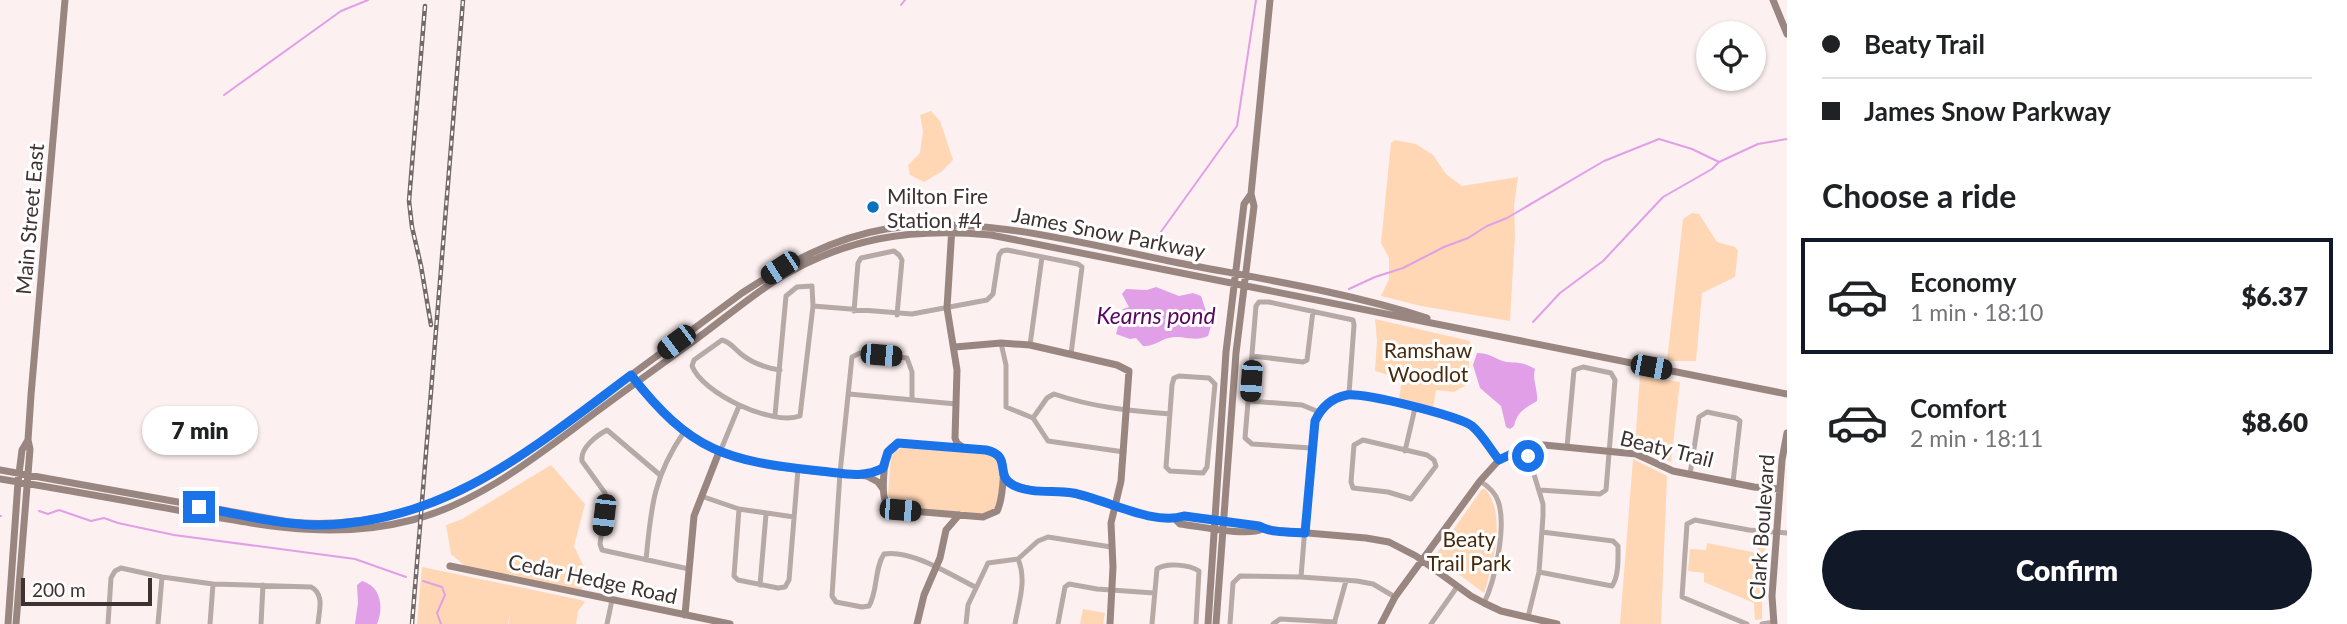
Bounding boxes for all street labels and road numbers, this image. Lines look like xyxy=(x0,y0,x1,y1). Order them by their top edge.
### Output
street label: Main Street East xyxy=(10,142,48,296)
street label: James Snow Parkway xyxy=(1010,201,1208,263)
street label: Beaty Trail xyxy=(1618,424,1716,472)
street label: Clark Boulevard xyxy=(1743,453,1779,601)
street label: Cedar Hedge Road xyxy=(506,548,680,608)

